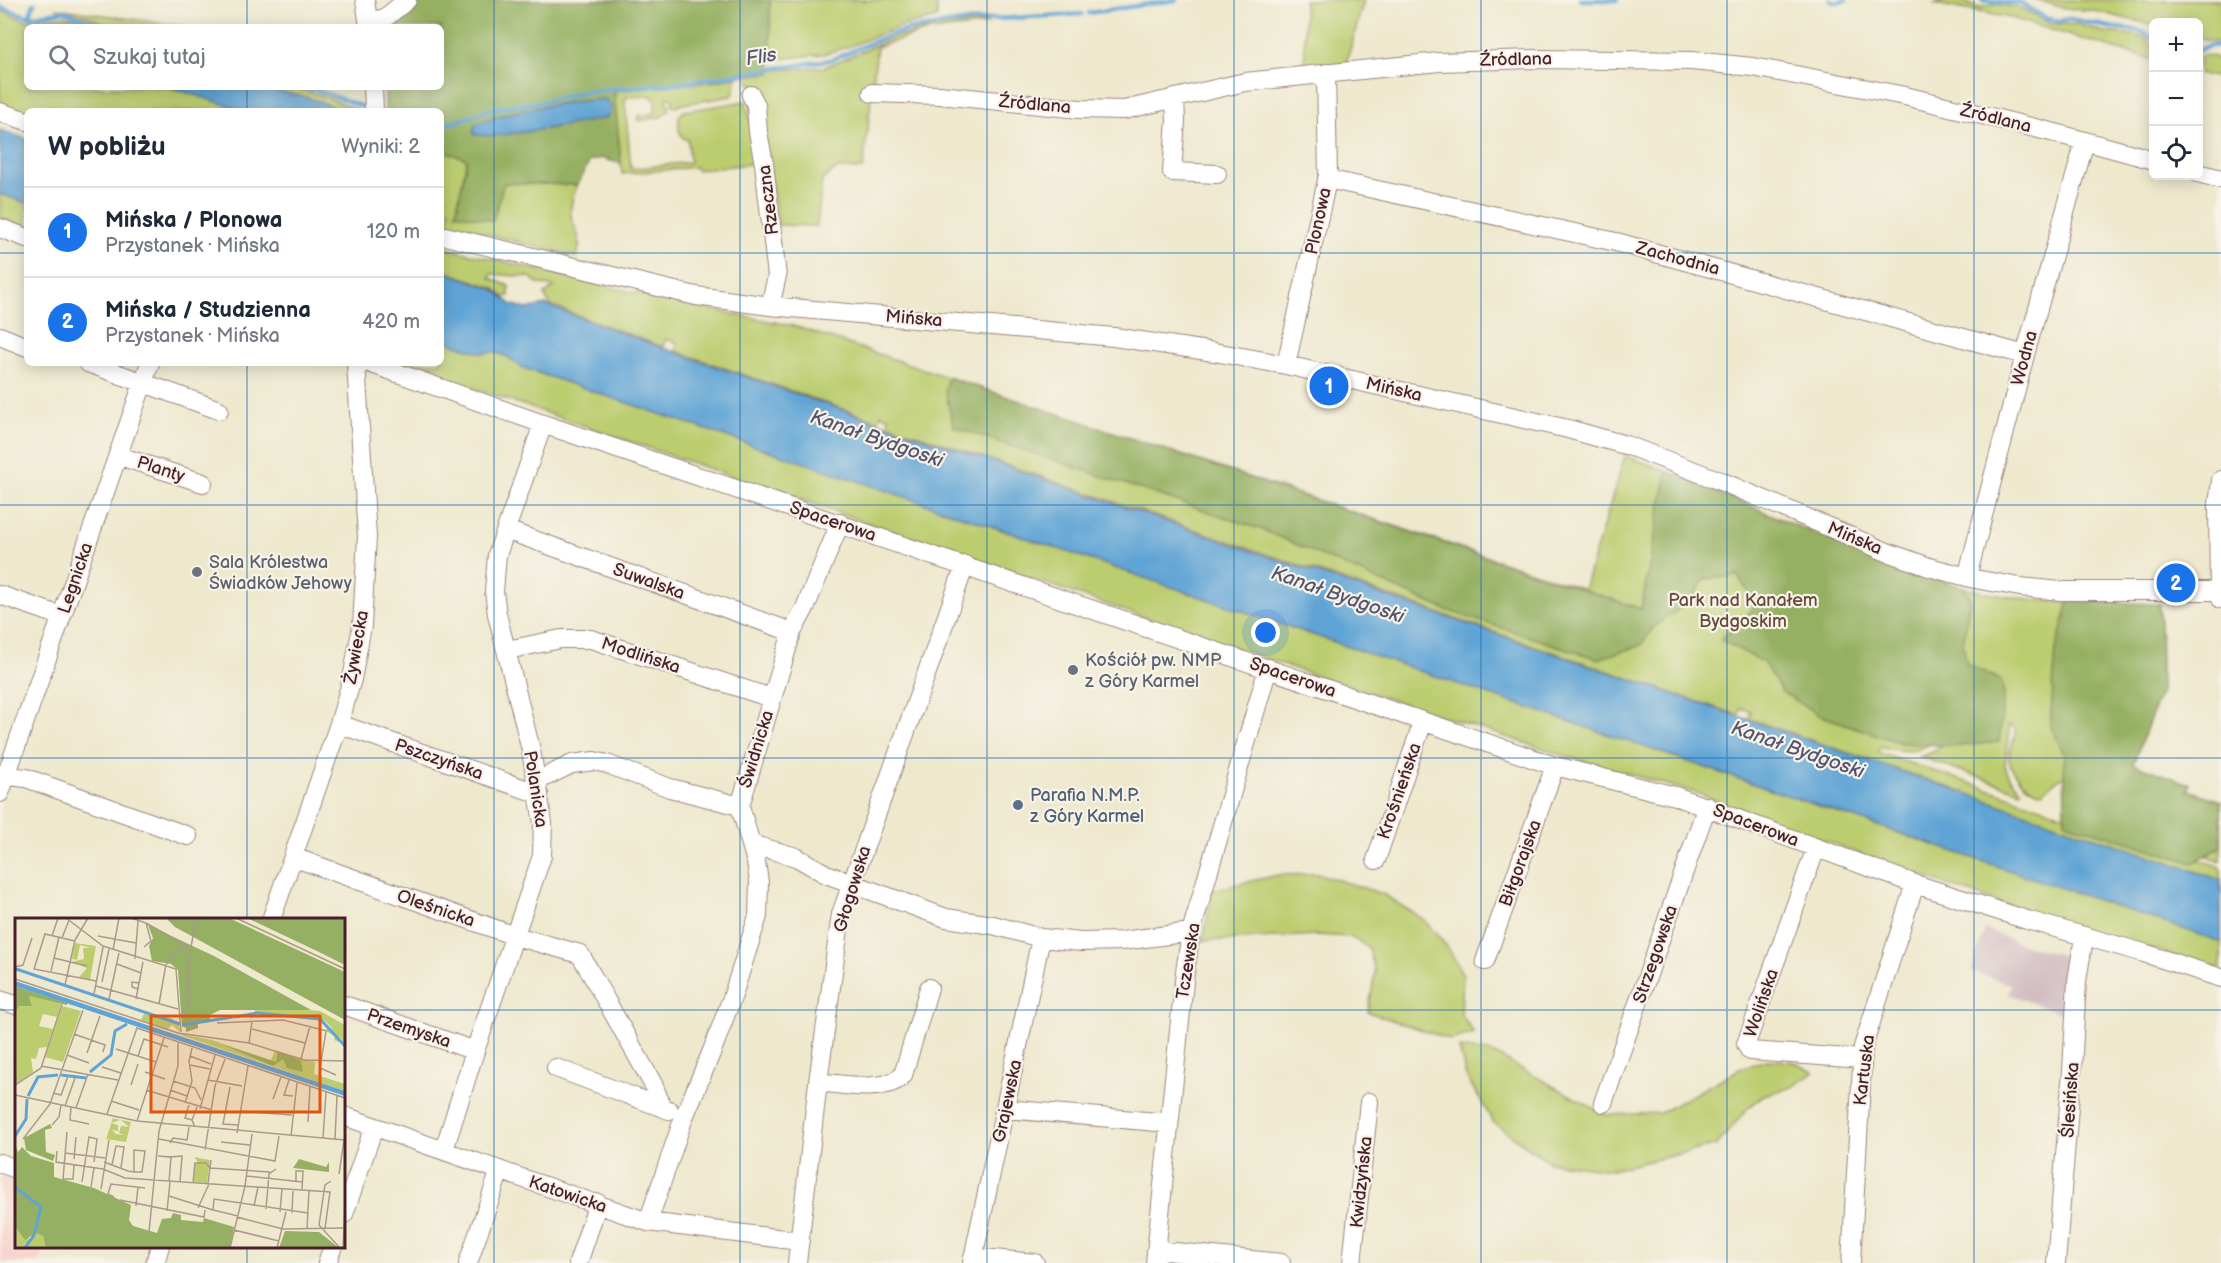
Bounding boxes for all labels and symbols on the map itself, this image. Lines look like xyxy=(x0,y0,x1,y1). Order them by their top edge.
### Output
water label: Flis xyxy=(744,43,778,71)
street label: Źródlana xyxy=(1479,46,1552,71)
street label: Źródlana xyxy=(997,89,1072,118)
street label: Źródlana xyxy=(1957,97,2034,137)
street label: Rzeczna xyxy=(754,164,783,236)
street label: Plonowa xyxy=(1301,186,1336,256)
street label: Zachodnia xyxy=(1633,237,1722,280)
street label: Mińska xyxy=(885,306,943,331)
street label: Wodna xyxy=(2007,328,2042,388)
pin: 1 xyxy=(1310,364,1348,408)
street label: Mińska xyxy=(1364,373,1424,406)
water label: Kanał Bydgoski xyxy=(807,405,948,473)
street label: Planty xyxy=(134,452,188,487)
street label: Spacerowa xyxy=(787,497,879,546)
street label: Mińska xyxy=(1824,518,1885,559)
street label: Legnicka xyxy=(54,540,97,616)
place label: Sala Królestwa Świadków Jehowy xyxy=(209,552,353,594)
street label: Suwalska xyxy=(610,559,688,604)
pin: 2 xyxy=(2156,560,2196,606)
water label: Kanał Bydgoski xyxy=(1268,561,1409,629)
marker: Sala Królestwa Świadków Jehowy xyxy=(190,565,204,579)
park label: Park nad Kanałem Bydgoskim xyxy=(1668,590,1818,632)
street label: Żywiecka xyxy=(339,608,373,687)
your location xyxy=(1251,618,1280,647)
street label: Modlińska xyxy=(599,633,683,678)
place label: Kościół pw. NMP z Góry Karmel xyxy=(1085,650,1222,692)
street label: Spacerowa xyxy=(1247,653,1339,702)
marker: Kościół pw. NMP z Góry Karmel xyxy=(1066,663,1080,677)
street label: Świdnicka xyxy=(733,707,778,791)
water label: Kanał Bydgoski xyxy=(1728,716,1869,784)
street label: Pszczyńska xyxy=(392,735,486,784)
street label: Krośnieńska xyxy=(1373,740,1426,842)
street label: Polanicka xyxy=(519,749,552,829)
place label: Parafia N.M.P. z Góry Karmel xyxy=(1030,785,1144,827)
marker: Parafia N.M.P. z Góry Karmel xyxy=(1011,798,1025,812)
street label: Spacerowa xyxy=(1710,800,1802,851)
street label: Biłgorajska xyxy=(1495,817,1546,909)
street label: Głogowska xyxy=(829,843,876,935)
street label: Oleśnicka xyxy=(394,885,478,932)
street label: Strzegowska xyxy=(1629,902,1682,1006)
inset map xyxy=(15,918,345,1248)
street label: Tczewska xyxy=(1172,921,1205,1001)
street label: Wolińska xyxy=(1740,966,1783,1040)
street label: Przemyska xyxy=(364,1004,454,1053)
street label: Kartuska xyxy=(1850,1033,1879,1107)
street label: Grajewska xyxy=(988,1058,1027,1145)
street label: Ślesińska xyxy=(2055,1061,2084,1139)
street label: Kwidzyńska xyxy=(1346,1135,1377,1229)
street label: Katowicka xyxy=(526,1171,610,1218)

